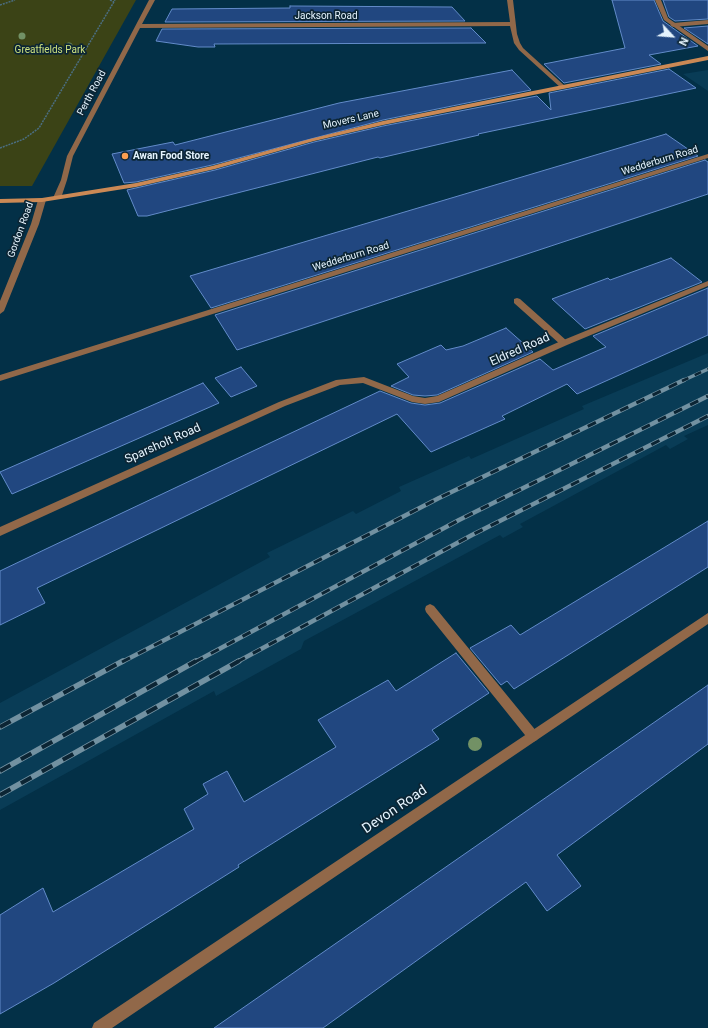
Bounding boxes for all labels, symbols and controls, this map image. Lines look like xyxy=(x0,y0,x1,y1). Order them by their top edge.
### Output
street label: Jackson Road xyxy=(294,10,358,22)
north arrow xyxy=(652,16,692,56)
text: N xyxy=(676,35,691,48)
park label: Greatfields Park xyxy=(15,44,85,56)
street label: Perth Road xyxy=(75,68,109,118)
street label: Movers Lane xyxy=(322,108,380,132)
street label: Wedderburn Road xyxy=(620,144,700,178)
place label: Awan Food Store xyxy=(133,150,209,162)
marker: Awan Food Store xyxy=(120,151,130,161)
street label: Gordon Road xyxy=(5,201,37,259)
street label: Wedderburn Road xyxy=(311,240,391,274)
street label: Eldred Road xyxy=(488,330,552,370)
street label: Sparsholt Road xyxy=(123,421,203,467)
street label: Devon Road xyxy=(359,782,431,838)

